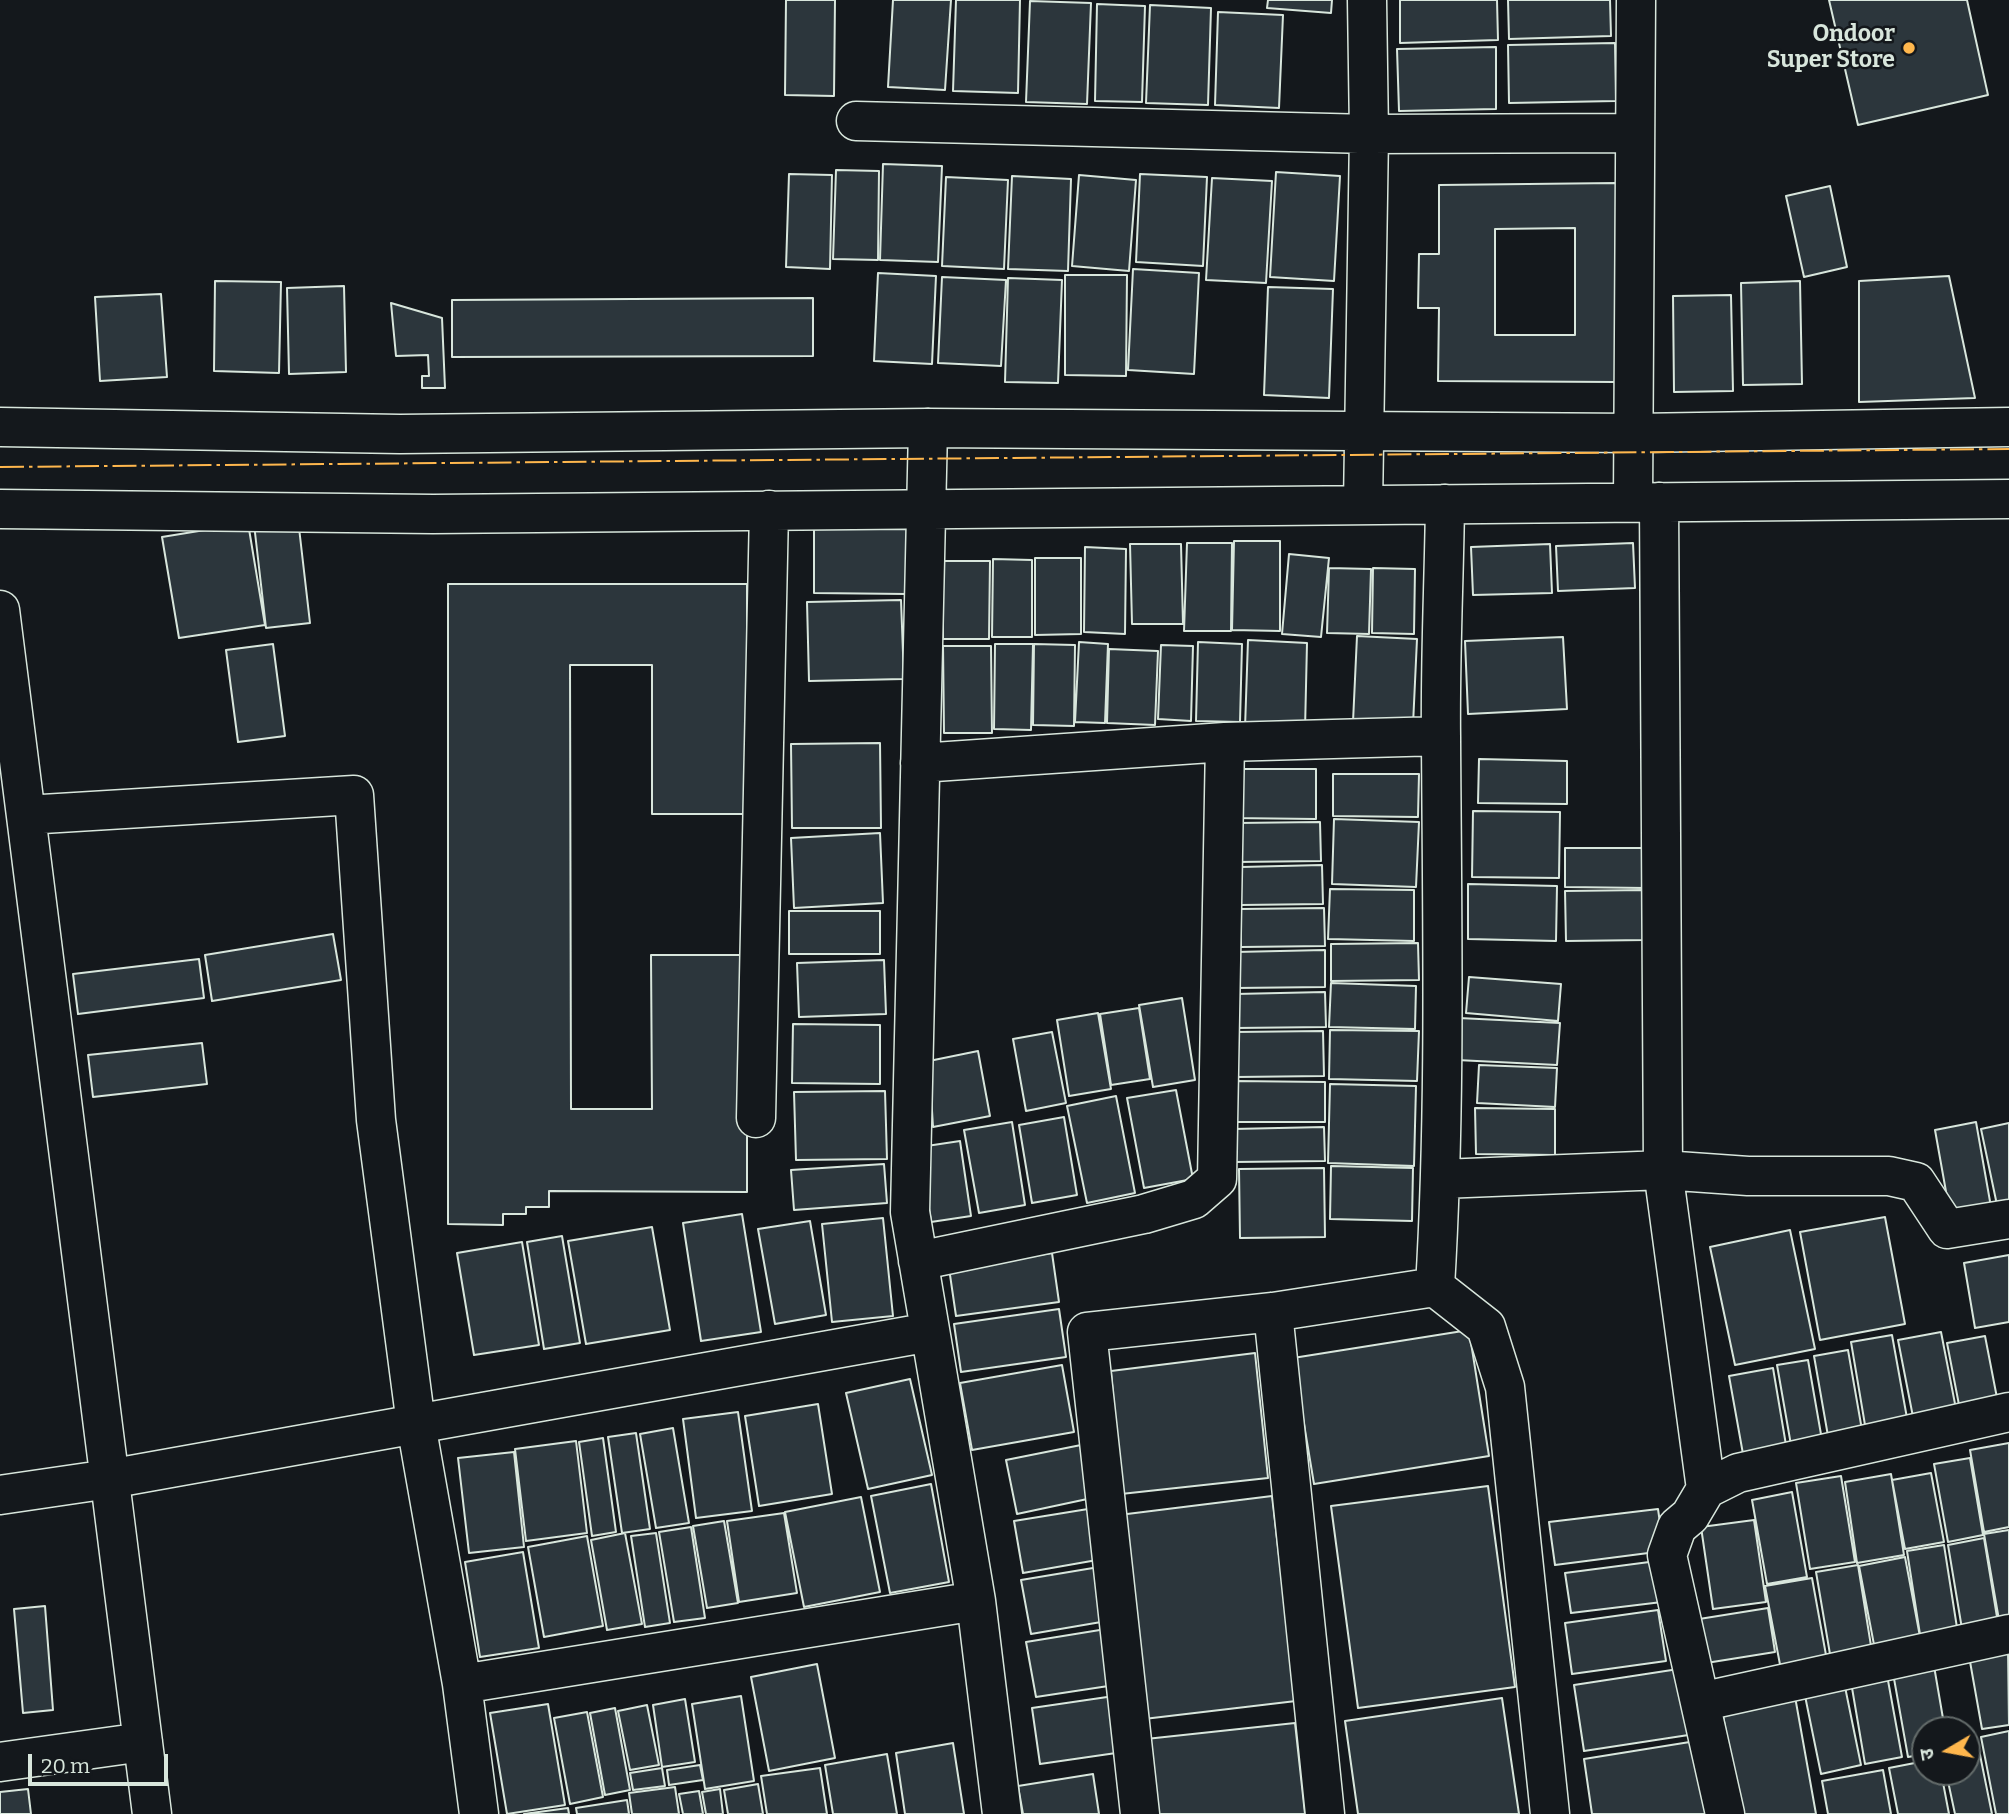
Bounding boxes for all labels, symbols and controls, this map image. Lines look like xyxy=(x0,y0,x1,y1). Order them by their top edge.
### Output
place label: Ondoor Super Store xyxy=(1767,21,1895,75)
marker: Ondoor Super Store xyxy=(1901,40,1917,56)
north arrow xyxy=(1911,1716,1981,1786)
scale bar xyxy=(32,1741,172,1785)
text: उ xyxy=(1915,1747,1939,1762)
text: 20 m xyxy=(41,1753,90,1779)

